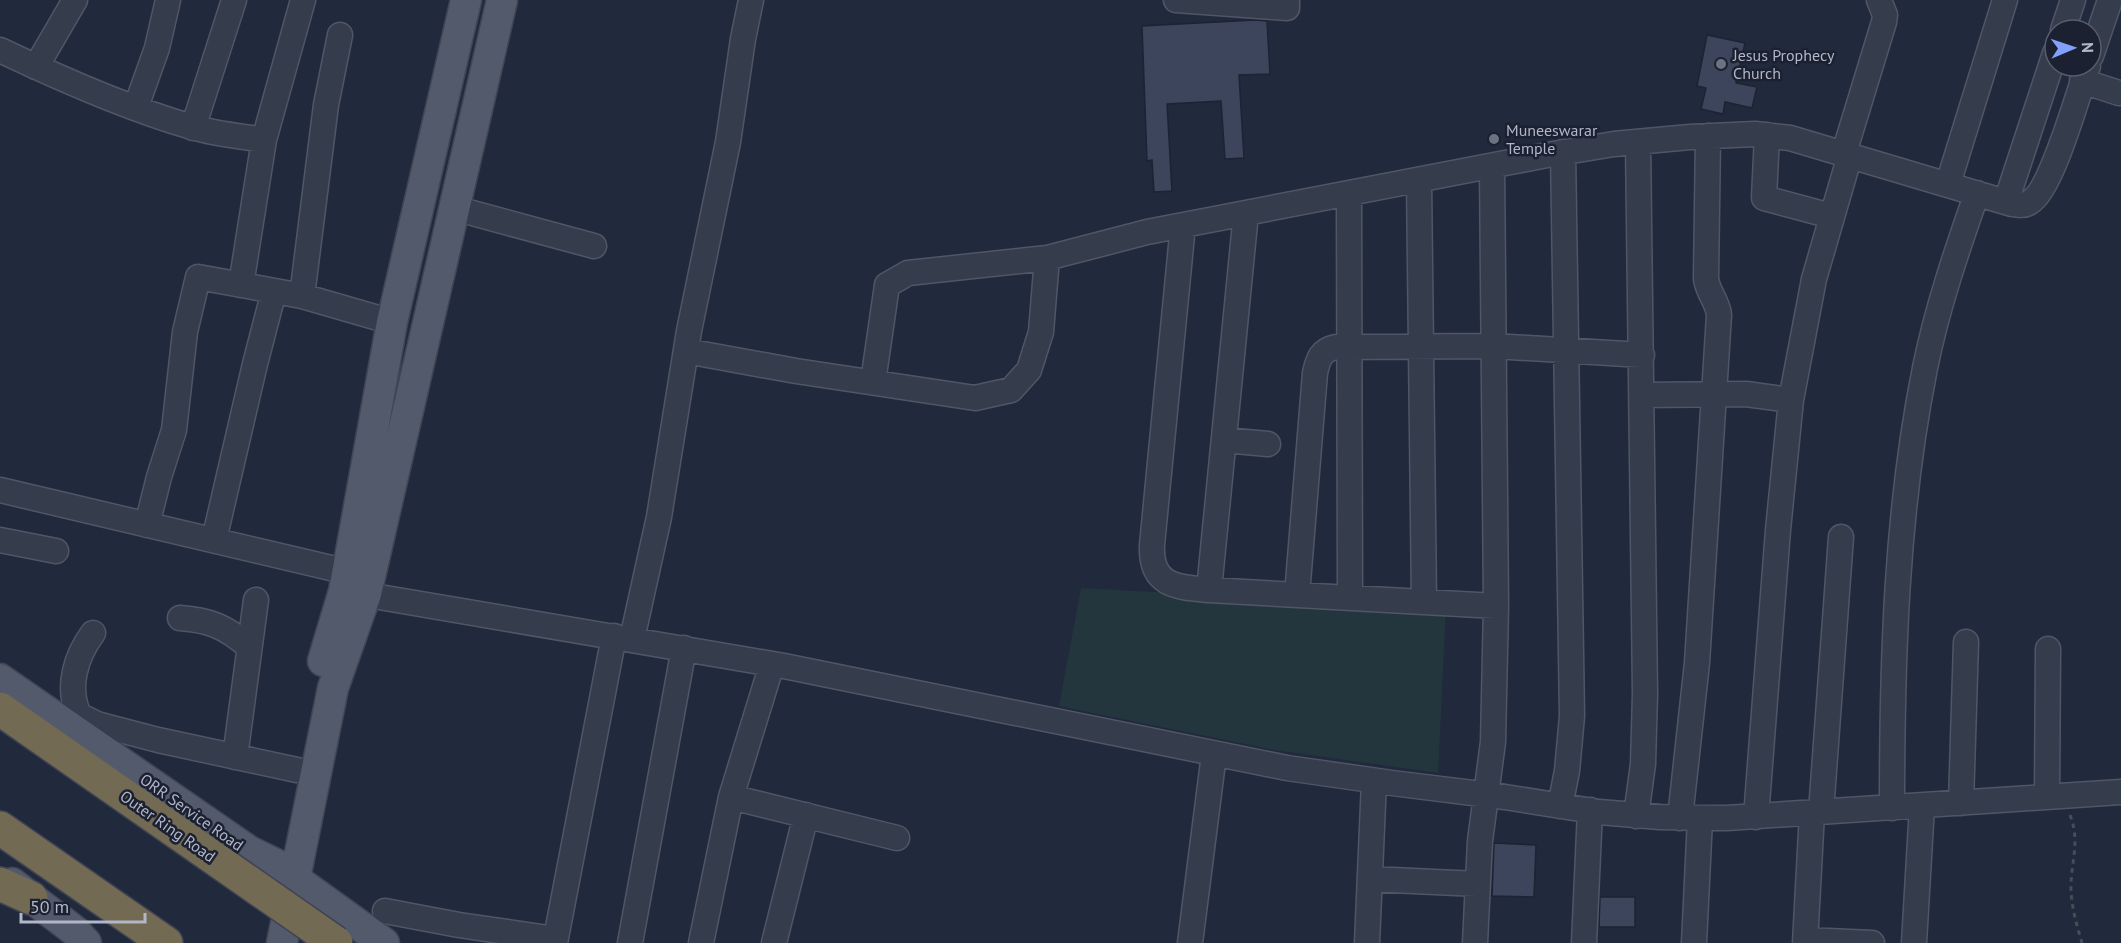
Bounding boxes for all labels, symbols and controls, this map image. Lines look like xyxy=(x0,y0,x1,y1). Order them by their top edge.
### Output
north arrow xyxy=(2043,18,2103,78)
text: N xyxy=(2078,42,2098,53)
place label: Jesus Prophecy Church xyxy=(1732,45,1835,83)
marker: Jesus Prophecy Church xyxy=(1714,57,1728,71)
place label: Muneeswarar Temple xyxy=(1506,120,1598,158)
marker: Muneeswarar Temple xyxy=(1487,132,1501,146)
street label: ORR Service Road xyxy=(137,769,247,855)
street label: Outer Ring Road xyxy=(116,786,220,866)
scale bar xyxy=(21,886,146,924)
text: 50 m xyxy=(30,895,69,918)

